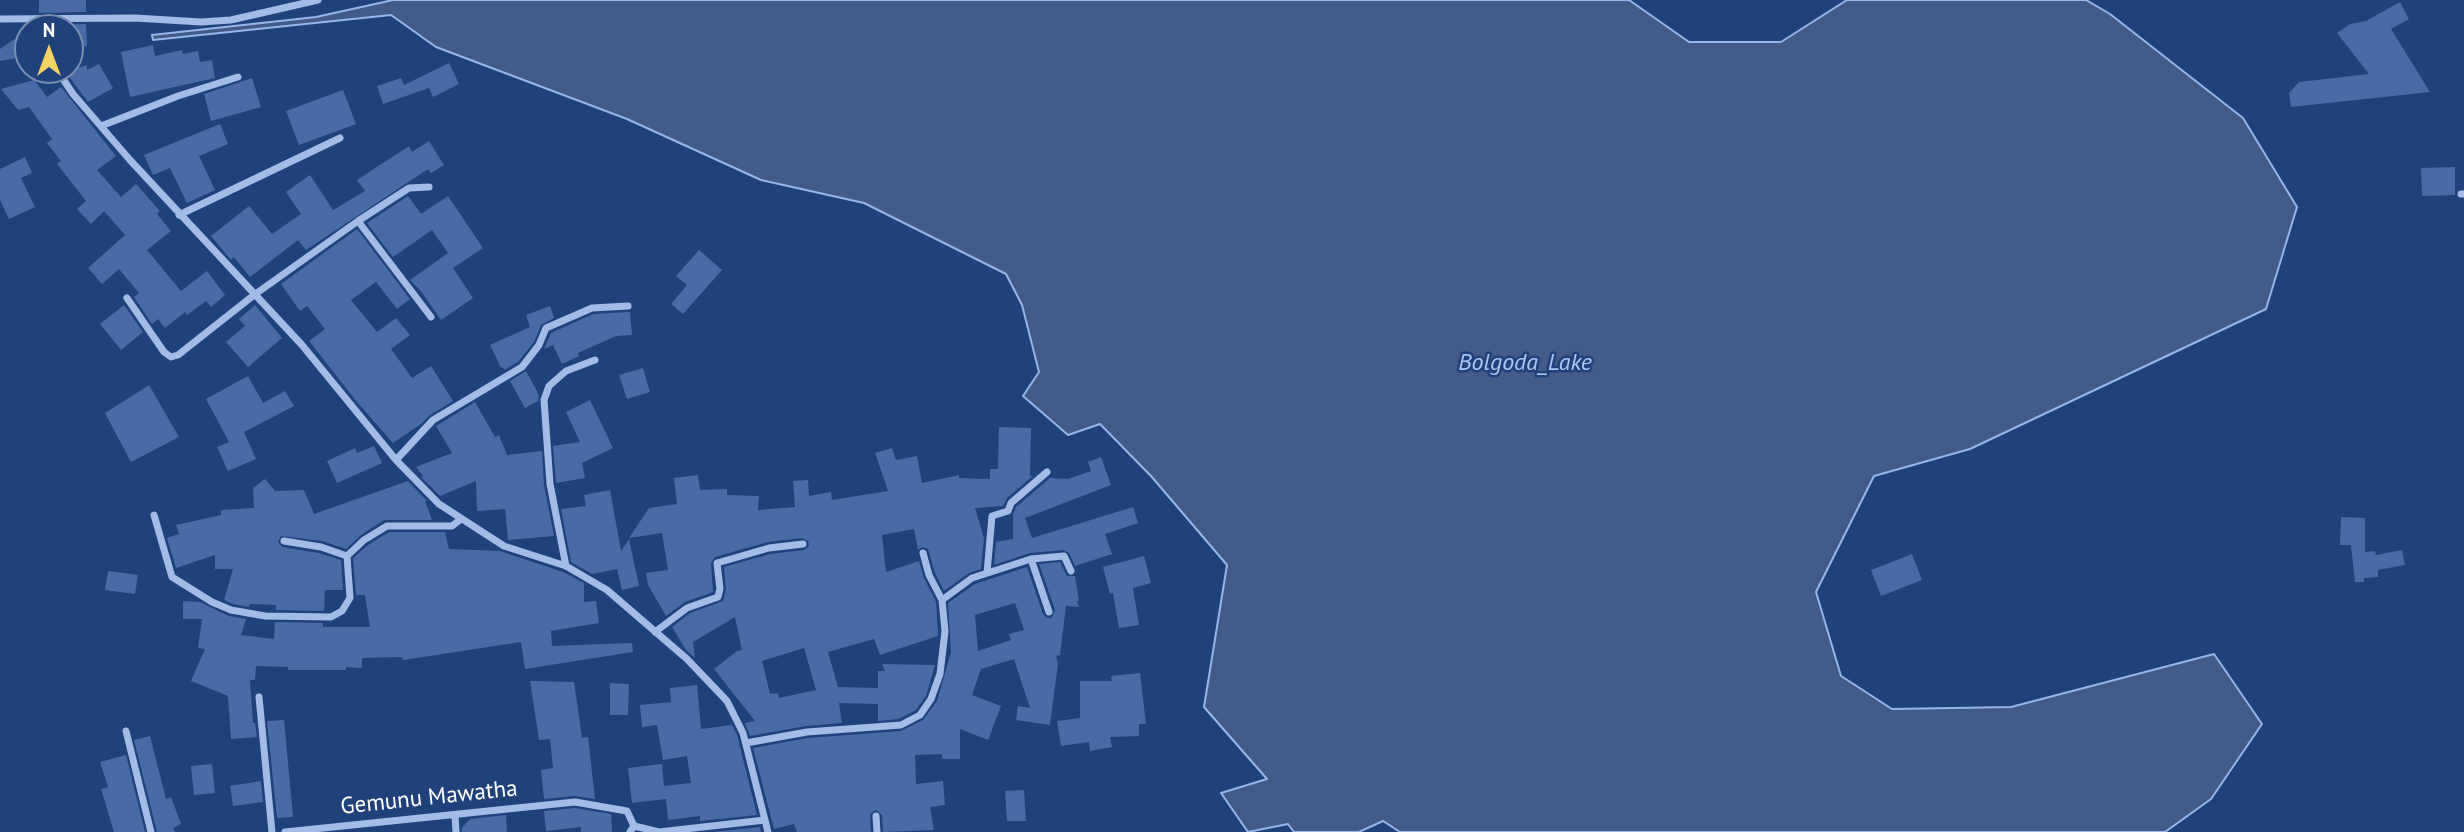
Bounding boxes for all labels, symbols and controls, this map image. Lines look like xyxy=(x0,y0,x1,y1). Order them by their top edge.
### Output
north arrow xyxy=(14,14,84,84)
text: N xyxy=(43,18,55,42)
water label: Bolgoda_Lake xyxy=(1458,349,1592,377)
street label: Gemunu Mawatha xyxy=(339,775,519,821)

